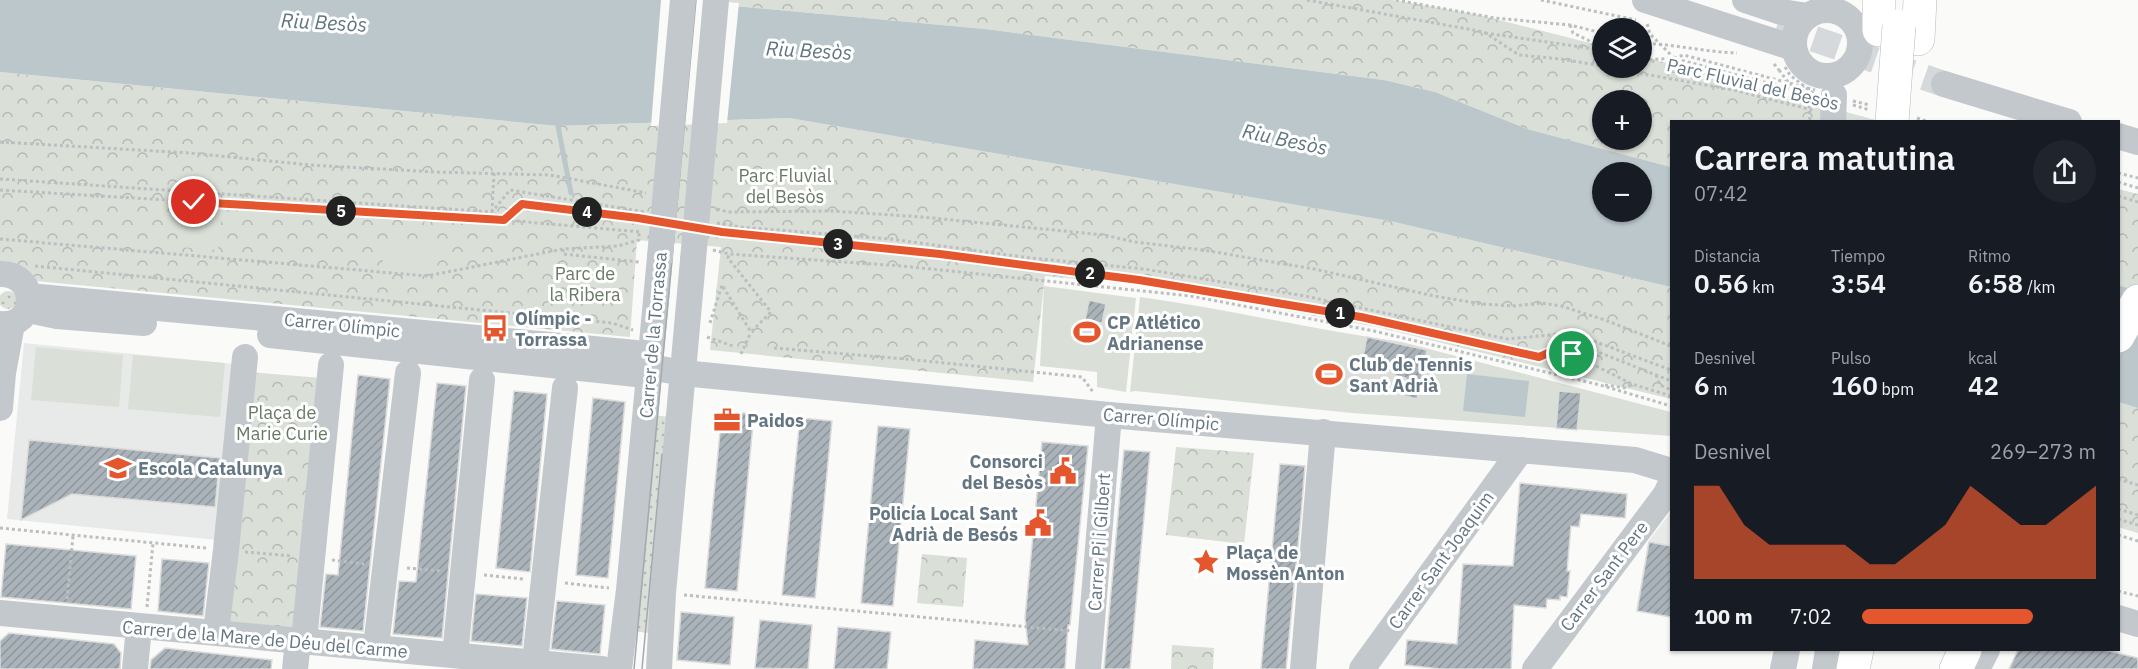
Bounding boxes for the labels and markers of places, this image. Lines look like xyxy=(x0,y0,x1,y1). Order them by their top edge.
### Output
pin xyxy=(168,176,219,227)
pin: 5 xyxy=(326,196,356,226)
pin: 4 xyxy=(572,197,602,227)
pin: 3 xyxy=(823,229,853,259)
pin: 2 xyxy=(1075,258,1105,288)
pin: 1 xyxy=(1325,298,1355,328)
place label: Olímpic - Torrassa xyxy=(515,307,591,351)
place label: CP Atlético Adrianense xyxy=(1107,311,1204,355)
bus stop icon: Olímpic - Torrassa xyxy=(480,313,510,343)
sports icon: CP Atlético Adrianense xyxy=(1072,317,1102,347)
pin xyxy=(1546,328,1597,379)
place label: Club de Tennis Sant Adrià xyxy=(1349,353,1473,397)
sports icon: Club de Tennis Sant Adrià xyxy=(1314,359,1344,389)
office icon: Paidos xyxy=(712,405,742,435)
place label: Paidos xyxy=(747,409,804,432)
place label: Consorci del Besòs xyxy=(962,450,1043,494)
school or university icon: Escola Catalunya xyxy=(103,453,133,483)
public building icon: Consorci del Besòs xyxy=(1048,456,1078,486)
place label: Escola Catalunya xyxy=(138,457,283,480)
place label: Policía Local Sant Adrià de Besós xyxy=(869,502,1018,546)
public building icon: Policía Local Sant Adrià de Besós xyxy=(1023,508,1053,538)
place label: Plaça de Mossèn Anton xyxy=(1226,541,1345,585)
place icon: Plaça de Mossèn Anton xyxy=(1191,547,1221,577)

